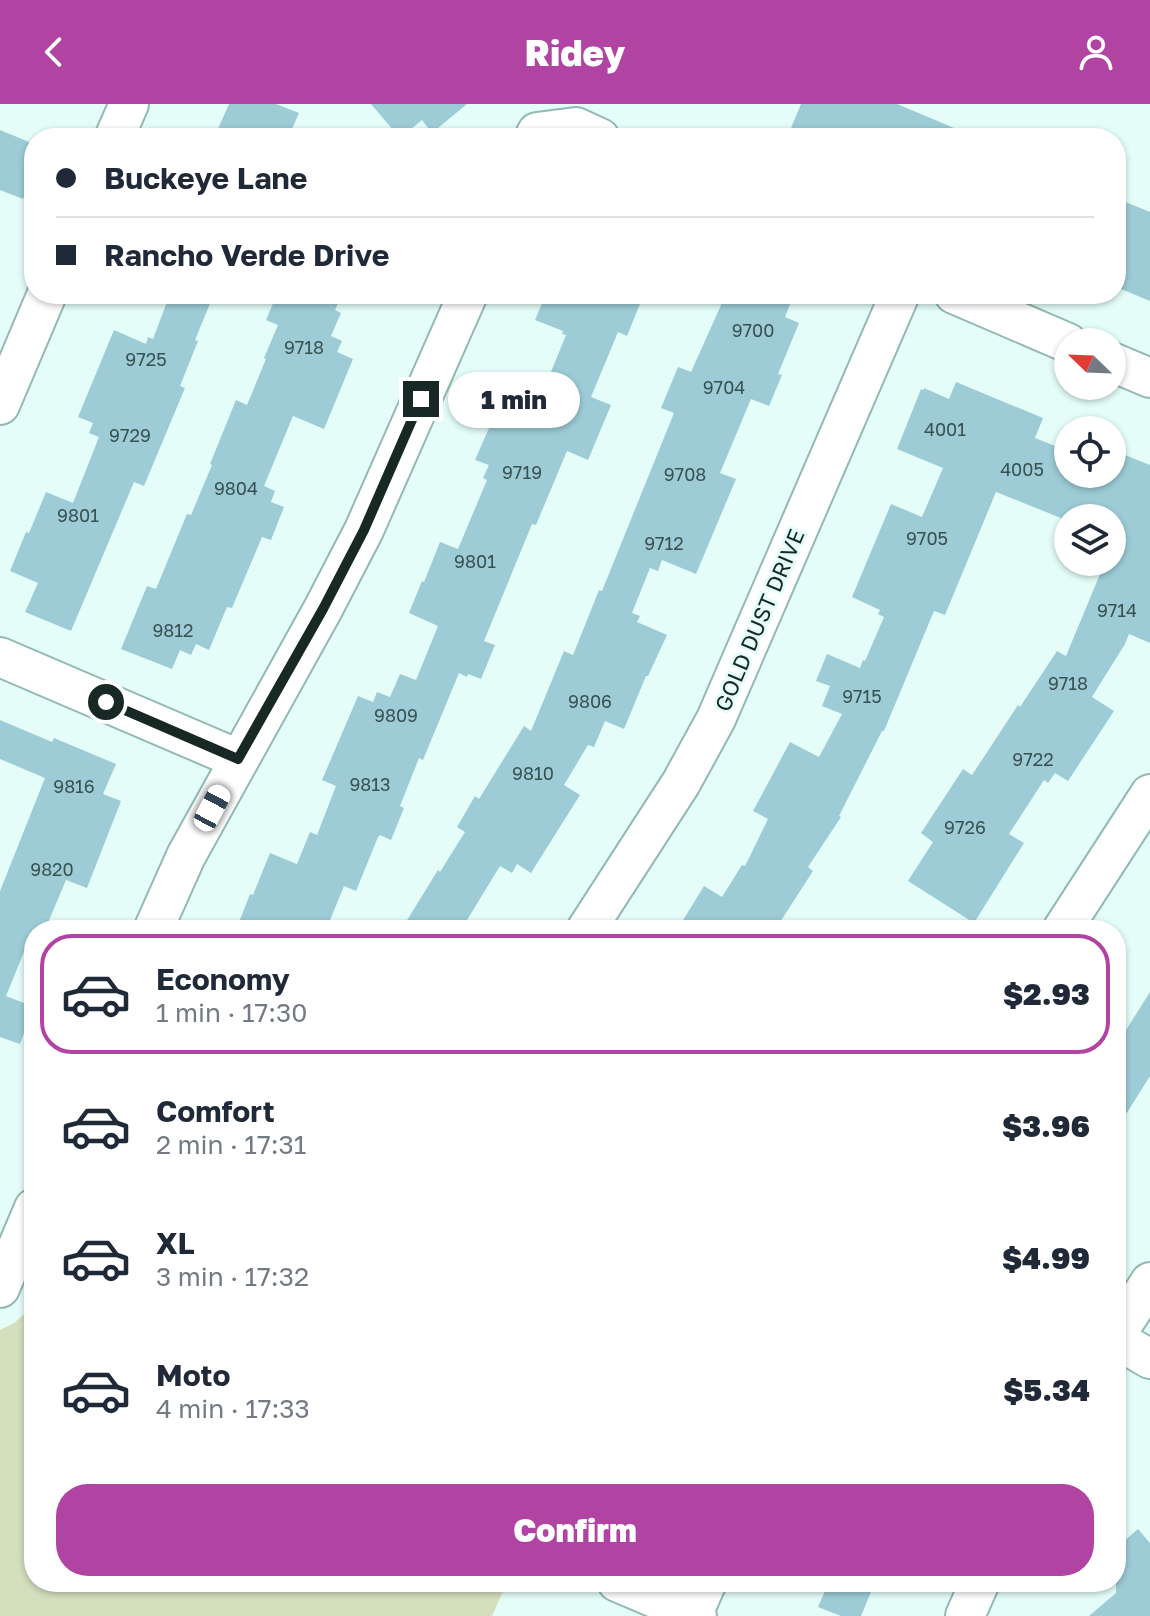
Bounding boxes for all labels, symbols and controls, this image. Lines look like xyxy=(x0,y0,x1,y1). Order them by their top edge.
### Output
icon: back xyxy=(32,30,76,74)
icon: person xyxy=(1074,30,1118,74)
text: Ridey xyxy=(525,31,625,74)
text: Buckeye Lane xyxy=(104,160,307,196)
text: Rancho Verde Drive xyxy=(104,237,389,273)
house number: 9700 xyxy=(732,319,774,341)
north arrow xyxy=(1054,328,1126,400)
map controls xyxy=(1054,328,1126,576)
house number: 9718 xyxy=(284,336,324,358)
house number: 9725 xyxy=(125,348,167,370)
callout: 1 min xyxy=(449,371,581,427)
house number: 9704 xyxy=(703,376,745,398)
route end xyxy=(403,381,439,417)
text: 1 min xyxy=(481,384,547,415)
button: locate xyxy=(1054,416,1126,488)
house number: 4001 xyxy=(924,418,966,440)
house number: 9729 xyxy=(109,424,151,446)
house number: 4005 xyxy=(1000,458,1044,480)
house number: 9719 xyxy=(502,461,542,483)
house number: 9708 xyxy=(664,463,706,485)
house number: 9804 xyxy=(214,477,258,499)
house number: 9801 xyxy=(57,504,99,526)
button: layers xyxy=(1054,504,1126,576)
street label: GOLD DUST DRIVE xyxy=(708,525,810,715)
house number: 9705 xyxy=(906,527,948,549)
house number: 9712 xyxy=(644,532,684,554)
house number: 9801 xyxy=(454,550,496,572)
house number: 9714 xyxy=(1097,599,1137,621)
house number: 9812 xyxy=(152,619,194,641)
house number: 9718 xyxy=(1048,672,1088,694)
route start xyxy=(88,684,124,720)
house number: 9715 xyxy=(842,685,882,707)
house number: 9806 xyxy=(568,690,612,712)
house number: 9809 xyxy=(374,704,418,726)
house number: 9722 xyxy=(1012,748,1054,770)
house number: 9810 xyxy=(512,762,554,784)
house number: 9813 xyxy=(349,773,391,795)
house number: 9816 xyxy=(53,775,95,797)
car xyxy=(190,781,234,835)
house number: 9726 xyxy=(944,816,986,838)
house number: 9820 xyxy=(30,858,74,880)
icon: car xyxy=(60,958,132,1030)
text: Economy xyxy=(156,961,290,997)
text: $2.93 xyxy=(1003,976,1090,1012)
text: 1 min · 17:30 xyxy=(156,997,307,1028)
icon: car xyxy=(60,1090,132,1162)
text: Comfort xyxy=(156,1093,275,1129)
text: $3.96 xyxy=(1002,1108,1090,1144)
text: 2 min · 17:31 xyxy=(156,1129,306,1160)
icon: car xyxy=(60,1222,132,1294)
text: XL xyxy=(156,1225,195,1261)
text: $4.99 xyxy=(1002,1240,1090,1276)
text: 3 min · 17:32 xyxy=(156,1261,309,1292)
icon: car xyxy=(60,1354,132,1426)
text: Moto xyxy=(156,1357,231,1393)
text: $5.34 xyxy=(1003,1372,1090,1408)
text: 4 min · 17:33 xyxy=(156,1393,310,1424)
button: Confirm xyxy=(56,1484,1094,1576)

